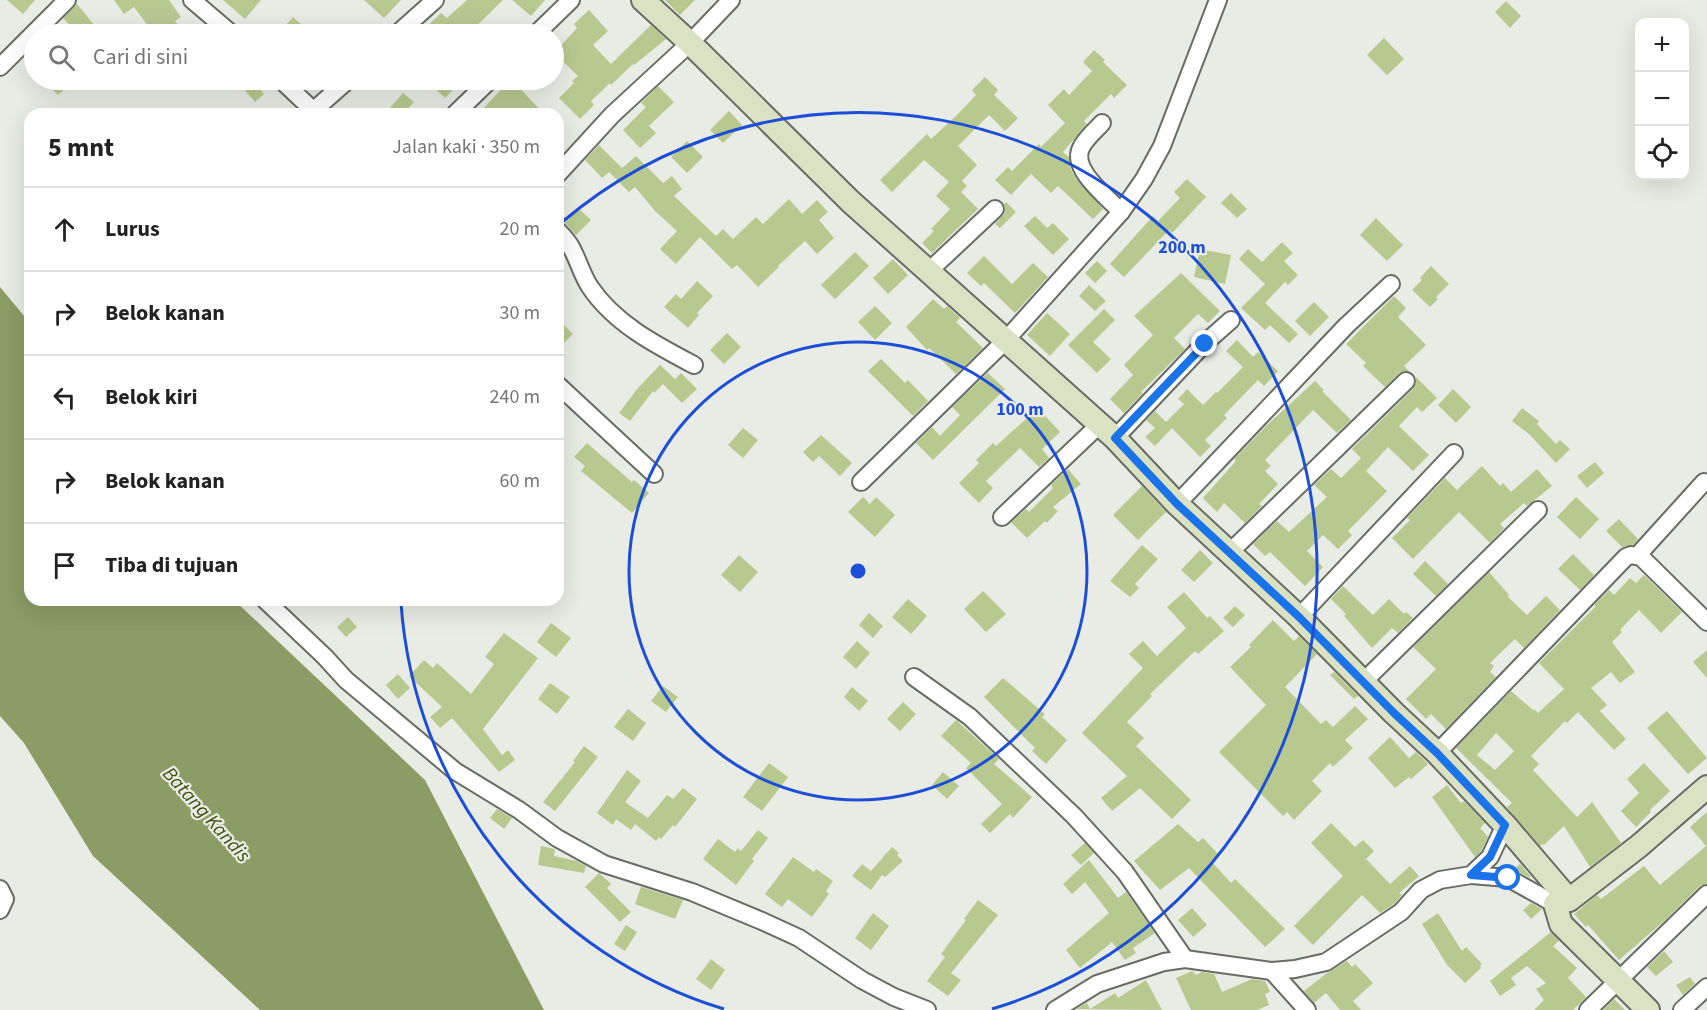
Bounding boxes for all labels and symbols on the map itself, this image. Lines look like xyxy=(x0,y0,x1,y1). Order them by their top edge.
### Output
text: 200 m xyxy=(1158,235,1206,260)
route end xyxy=(1191,330,1217,356)
text: 100 m xyxy=(996,397,1044,422)
centre of rings xyxy=(848,561,868,581)
water label: Batang Kandis xyxy=(156,761,257,869)
route start xyxy=(1494,864,1520,890)

